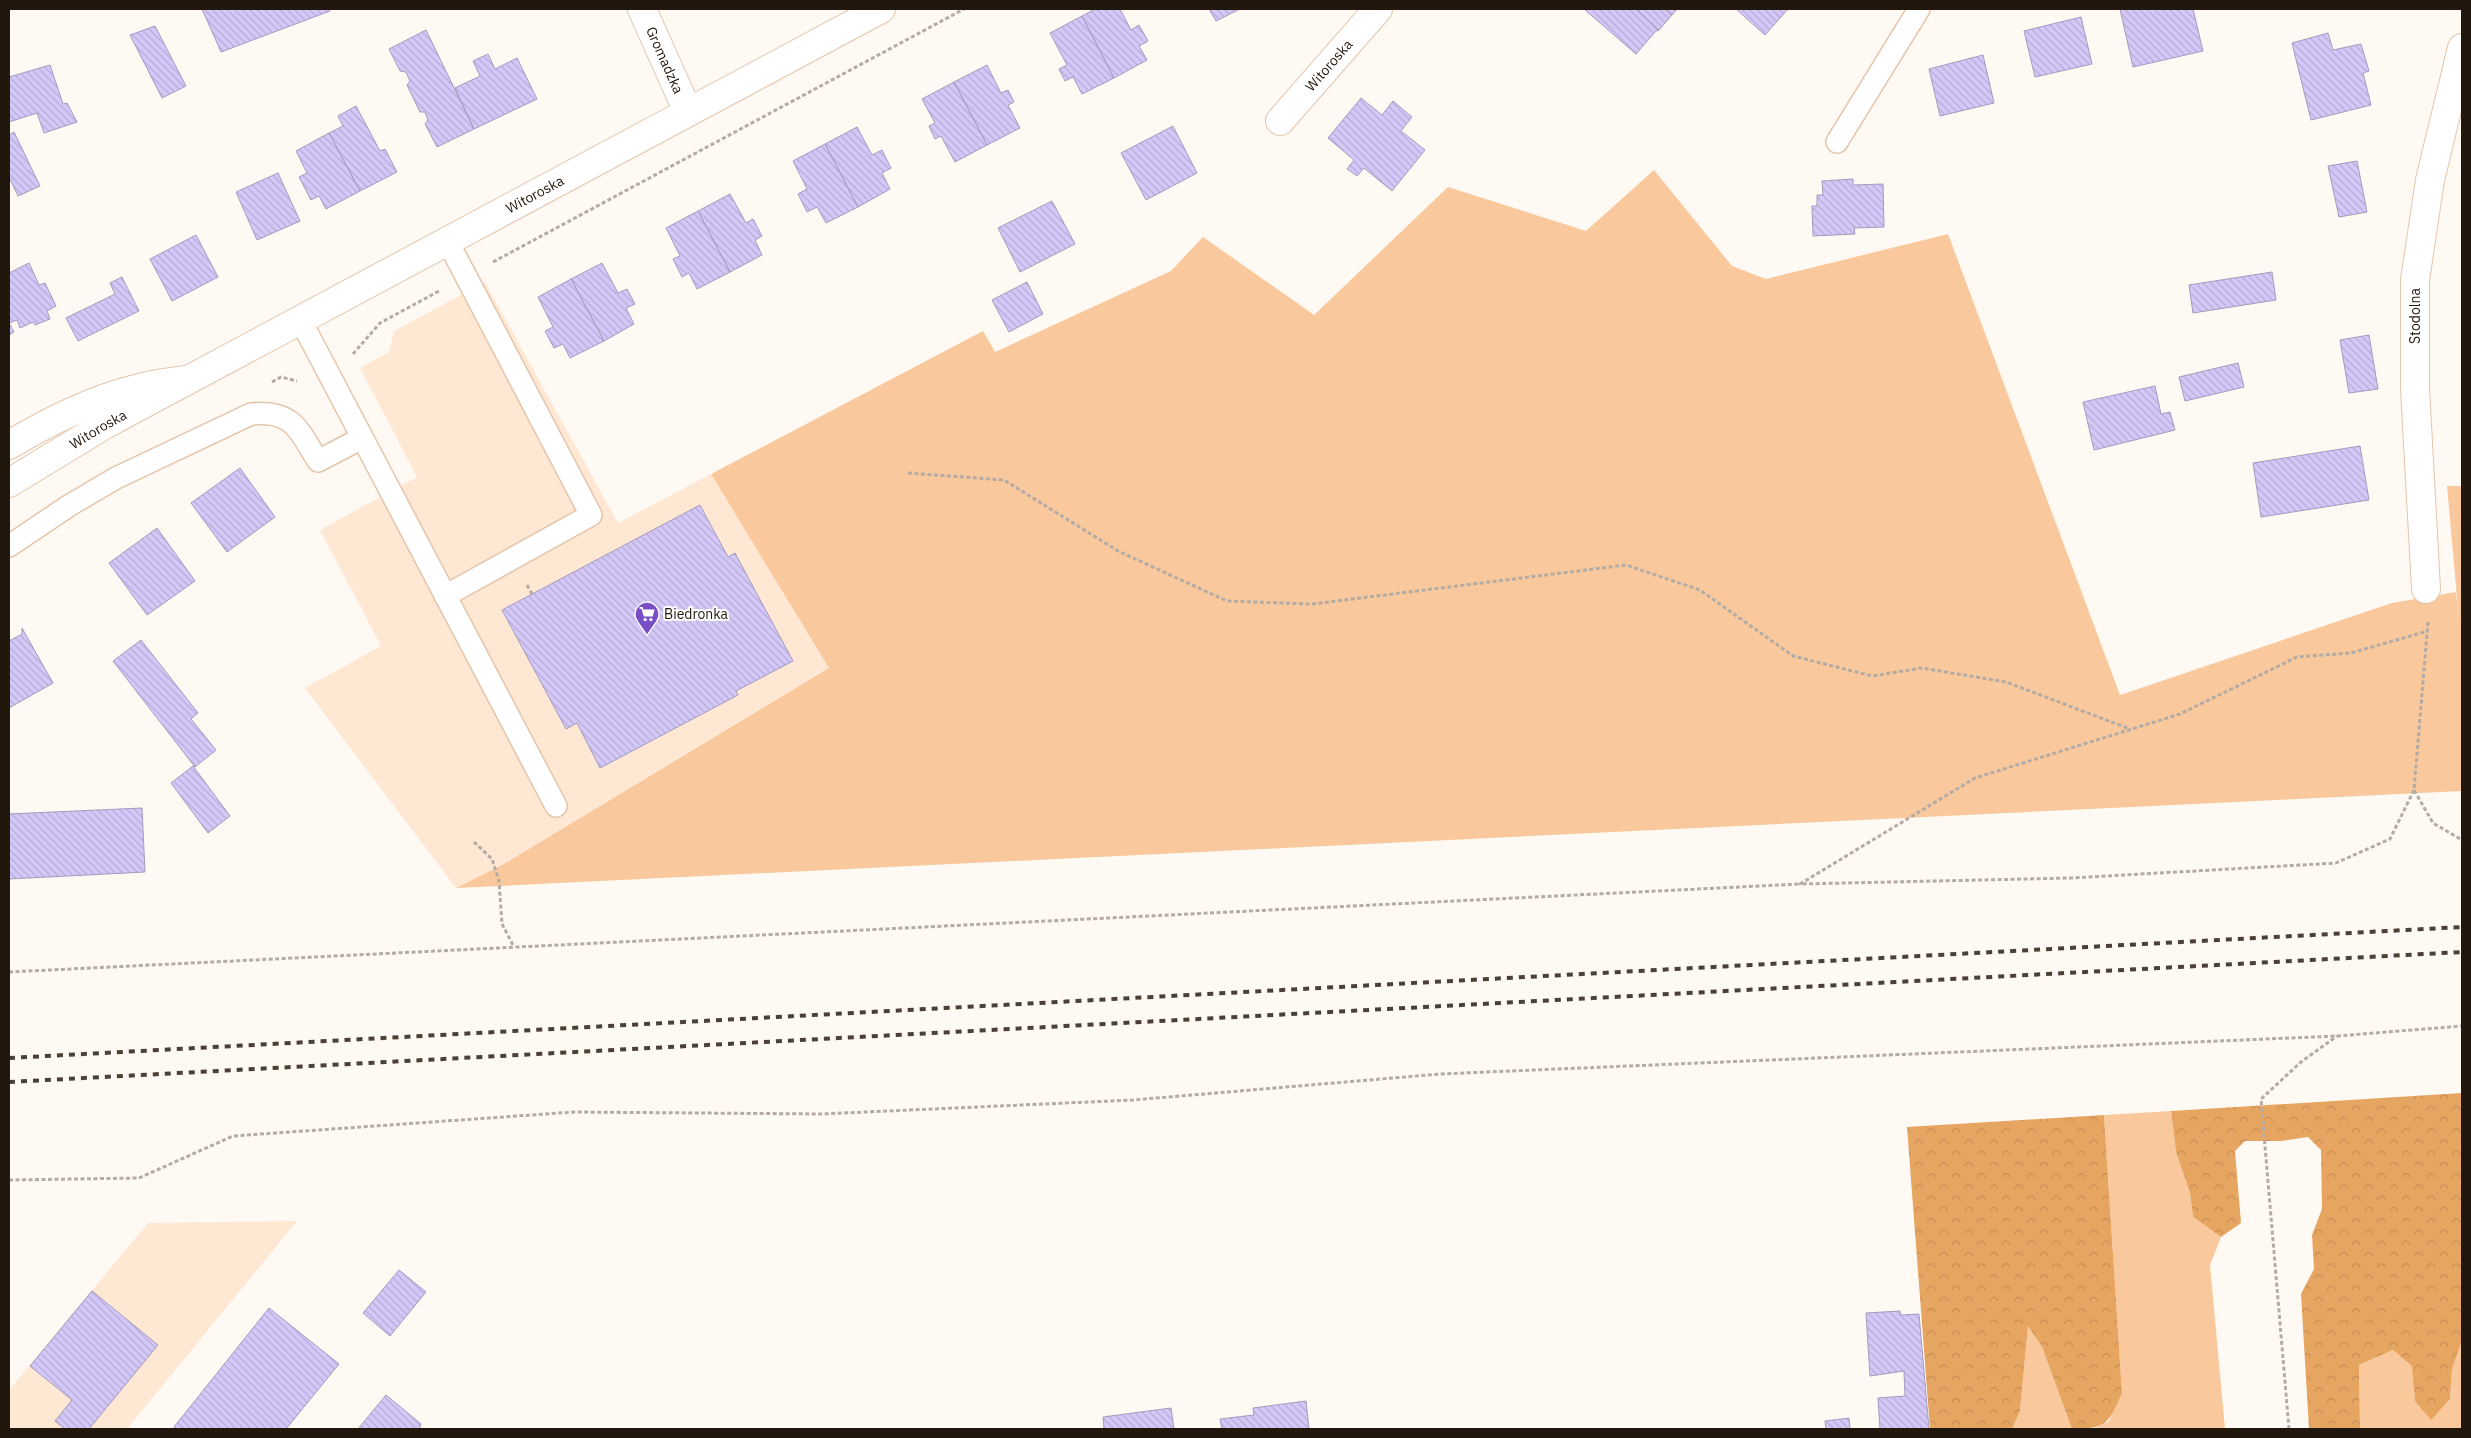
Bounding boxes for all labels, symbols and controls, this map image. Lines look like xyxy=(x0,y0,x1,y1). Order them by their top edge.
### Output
street label: Gromadzka xyxy=(642,24,688,97)
street label: Witoroska xyxy=(1301,35,1357,95)
street label: Witoroska xyxy=(503,171,567,217)
street label: Stodolna xyxy=(2406,287,2424,344)
street label: Witoroska xyxy=(66,405,130,453)
supermarket icon: Biedronka xyxy=(634,601,660,635)
place label: Biedronka xyxy=(664,605,729,623)

